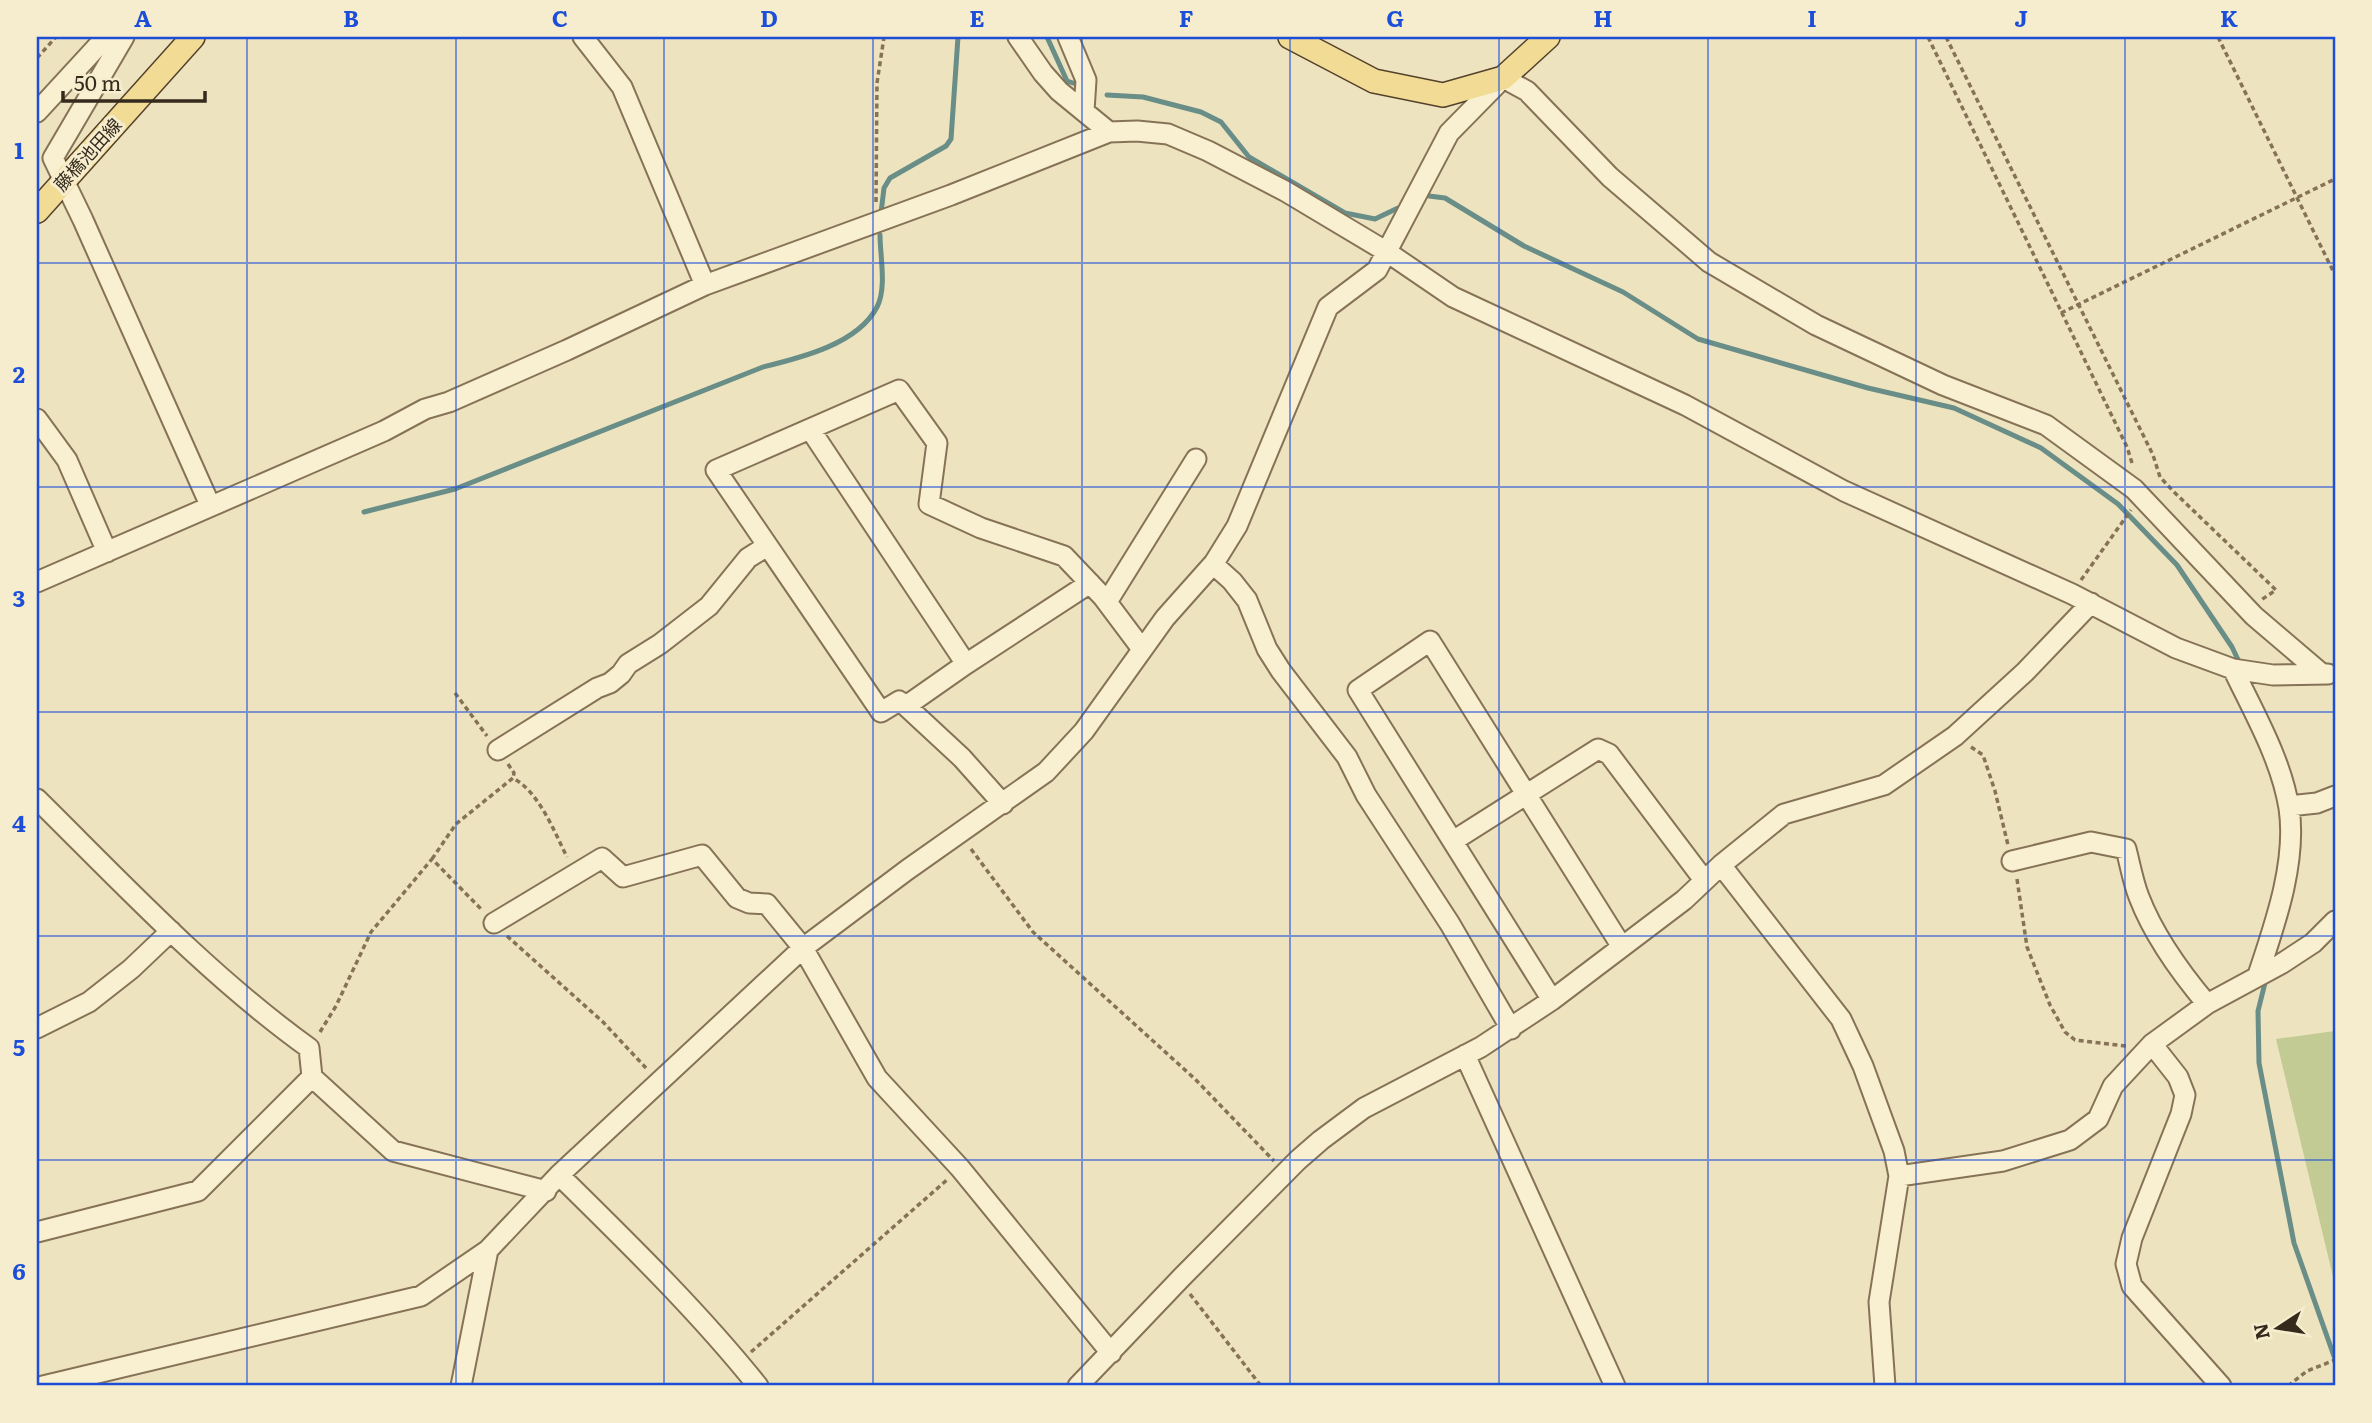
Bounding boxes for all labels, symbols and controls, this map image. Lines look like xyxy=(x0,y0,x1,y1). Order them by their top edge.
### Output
text: A xyxy=(134,0,152,34)
text: B xyxy=(343,0,359,34)
text: C xyxy=(552,0,568,34)
text: D xyxy=(760,0,778,34)
text: E xyxy=(969,0,985,34)
text: F xyxy=(1179,0,1194,34)
text: G xyxy=(1386,0,1404,34)
text: H xyxy=(1593,0,1613,34)
text: I xyxy=(1807,0,1817,34)
text: J xyxy=(2014,0,2028,34)
text: K xyxy=(2220,0,2238,34)
scale bar xyxy=(63,60,205,104)
text: 50 m xyxy=(74,66,121,97)
street label: 藤橋池田線 xyxy=(47,112,127,196)
text: 1 xyxy=(14,132,24,166)
text: 2 xyxy=(13,356,25,390)
text: 3 xyxy=(13,580,25,614)
text: 4 xyxy=(12,805,26,839)
text: 5 xyxy=(13,1029,25,1063)
text: 6 xyxy=(12,1253,26,1287)
north arrow xyxy=(2242,1294,2312,1364)
text: N xyxy=(2245,1321,2276,1342)

